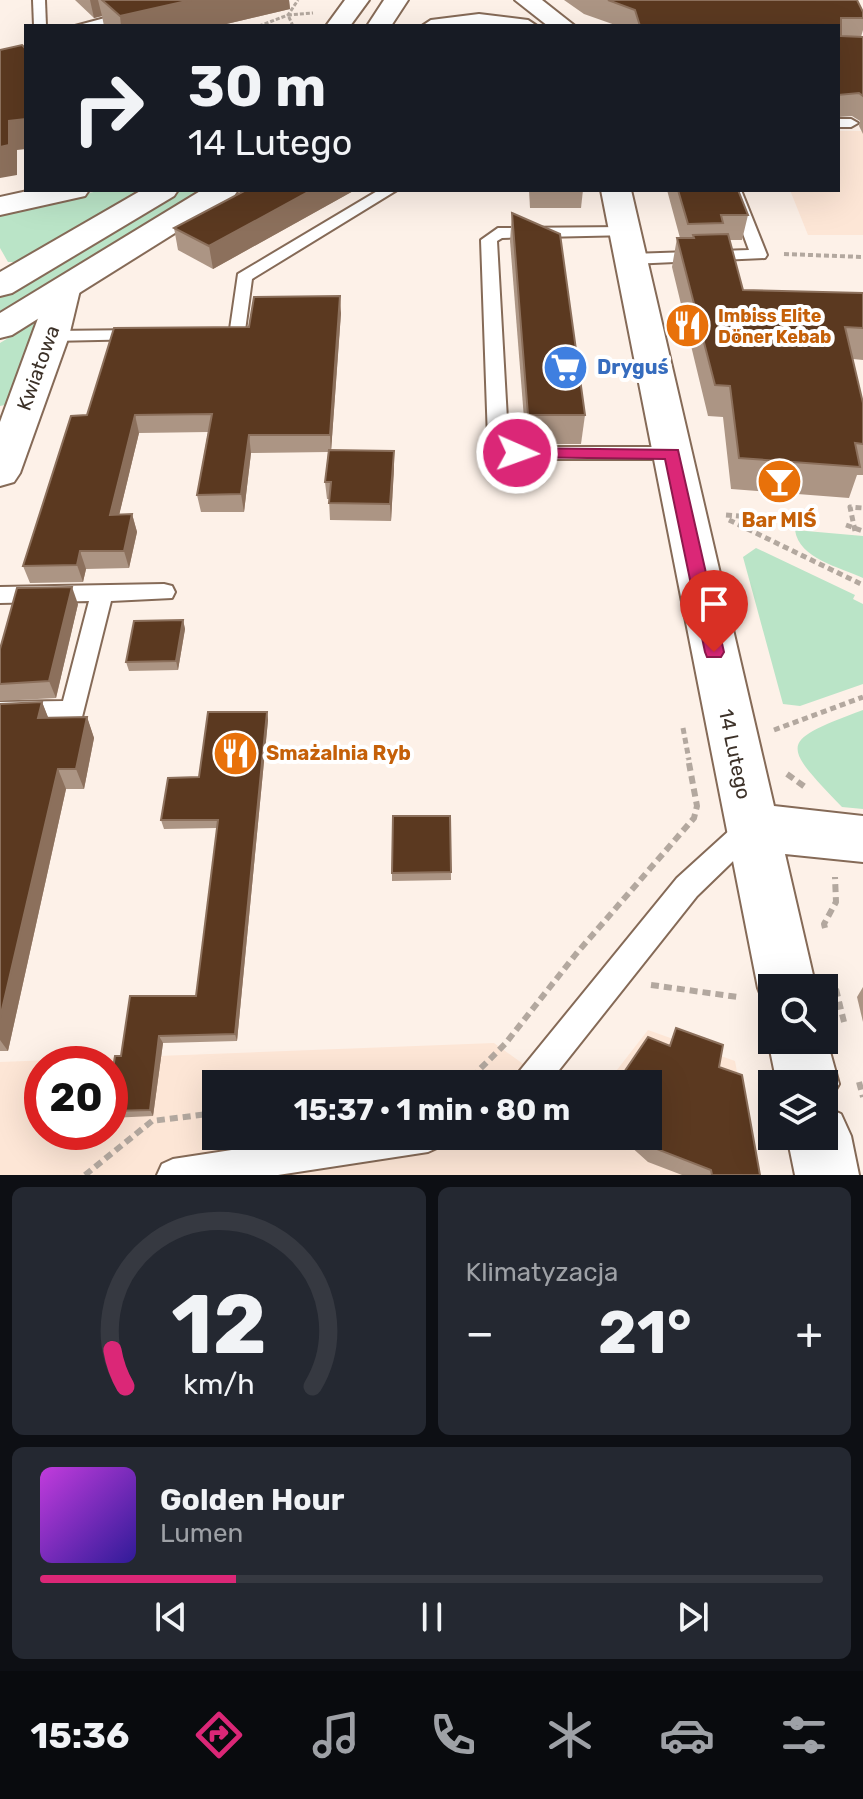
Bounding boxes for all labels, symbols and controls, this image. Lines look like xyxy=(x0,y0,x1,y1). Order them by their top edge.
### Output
text: 30 m xyxy=(188,54,326,120)
icon: right xyxy=(56,56,160,160)
text: 14 Lutego xyxy=(188,121,352,164)
restaurant icon: Imbiss Elite Döner Kebab xyxy=(663,302,711,350)
place label: Imbiss Elite Döner Kebab xyxy=(718,305,831,348)
street label: Kwiatowa xyxy=(12,322,64,414)
supermarket icon: Dryguś xyxy=(542,343,590,391)
place label: Dryguś xyxy=(597,355,669,379)
position arrow xyxy=(475,411,559,495)
bar icon: Bar MIŚ xyxy=(755,457,803,505)
place label: Bar MIŚ xyxy=(741,508,817,532)
pin xyxy=(680,570,748,652)
icon: arrive xyxy=(692,582,736,626)
street label: 14 Lutego xyxy=(714,707,756,801)
restaurant icon: Smażalnia Ryb xyxy=(211,729,259,777)
place label: Smażalnia Ryb xyxy=(266,741,411,765)
map controls xyxy=(758,974,838,1150)
button: search xyxy=(758,974,838,1054)
speed limit sign: 20 xyxy=(24,1046,128,1150)
button: layers xyxy=(758,1070,838,1150)
text: 15:37 · 1 min · 80 m xyxy=(294,1092,570,1128)
text: Klimatyzacja xyxy=(466,1257,618,1288)
text: 12 xyxy=(171,1275,266,1374)
text: 21° xyxy=(598,1297,692,1368)
text: − xyxy=(466,1307,494,1359)
text: + xyxy=(796,1307,823,1359)
text: km/h xyxy=(183,1367,254,1401)
text: Golden Hour xyxy=(160,1482,344,1518)
text: Lumen xyxy=(160,1518,243,1549)
icon: previous xyxy=(149,1595,193,1639)
icon: pause xyxy=(410,1595,454,1639)
icon: next xyxy=(671,1595,715,1639)
icon: directions xyxy=(191,1707,247,1763)
icon: music xyxy=(308,1707,364,1763)
icon: phone xyxy=(425,1707,481,1763)
icon: climate xyxy=(542,1707,598,1763)
icon: car xyxy=(659,1707,715,1763)
icon: filters xyxy=(776,1707,832,1763)
text: 15:36 xyxy=(31,1714,129,1757)

